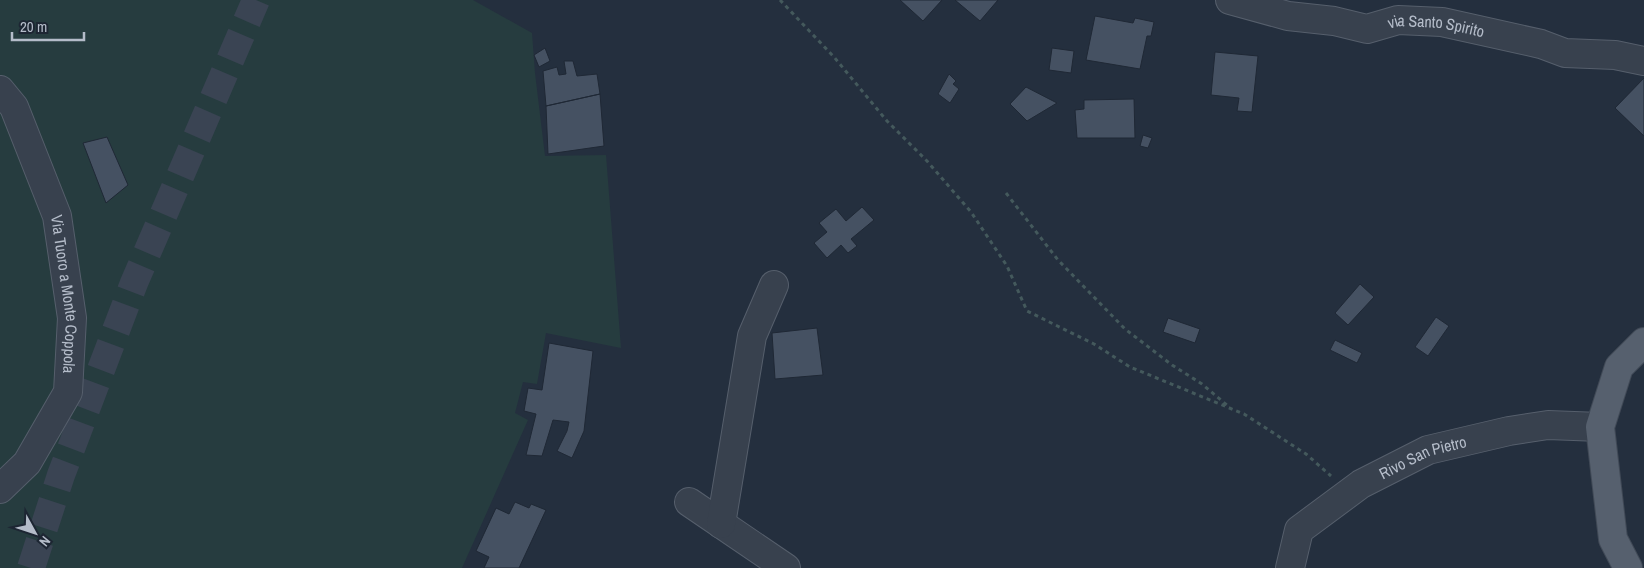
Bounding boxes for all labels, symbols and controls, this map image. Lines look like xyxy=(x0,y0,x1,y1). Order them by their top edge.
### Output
street label: via Santo Spirito xyxy=(1385,9,1487,42)
scale bar xyxy=(12,10,85,42)
text: 20 m xyxy=(20,16,47,37)
street label: Via Tuoro a Monte Coppola xyxy=(46,213,83,375)
street label: Rivo San Pietro xyxy=(1375,430,1468,484)
north arrow xyxy=(10,508,60,558)
text: N xyxy=(35,532,55,550)

